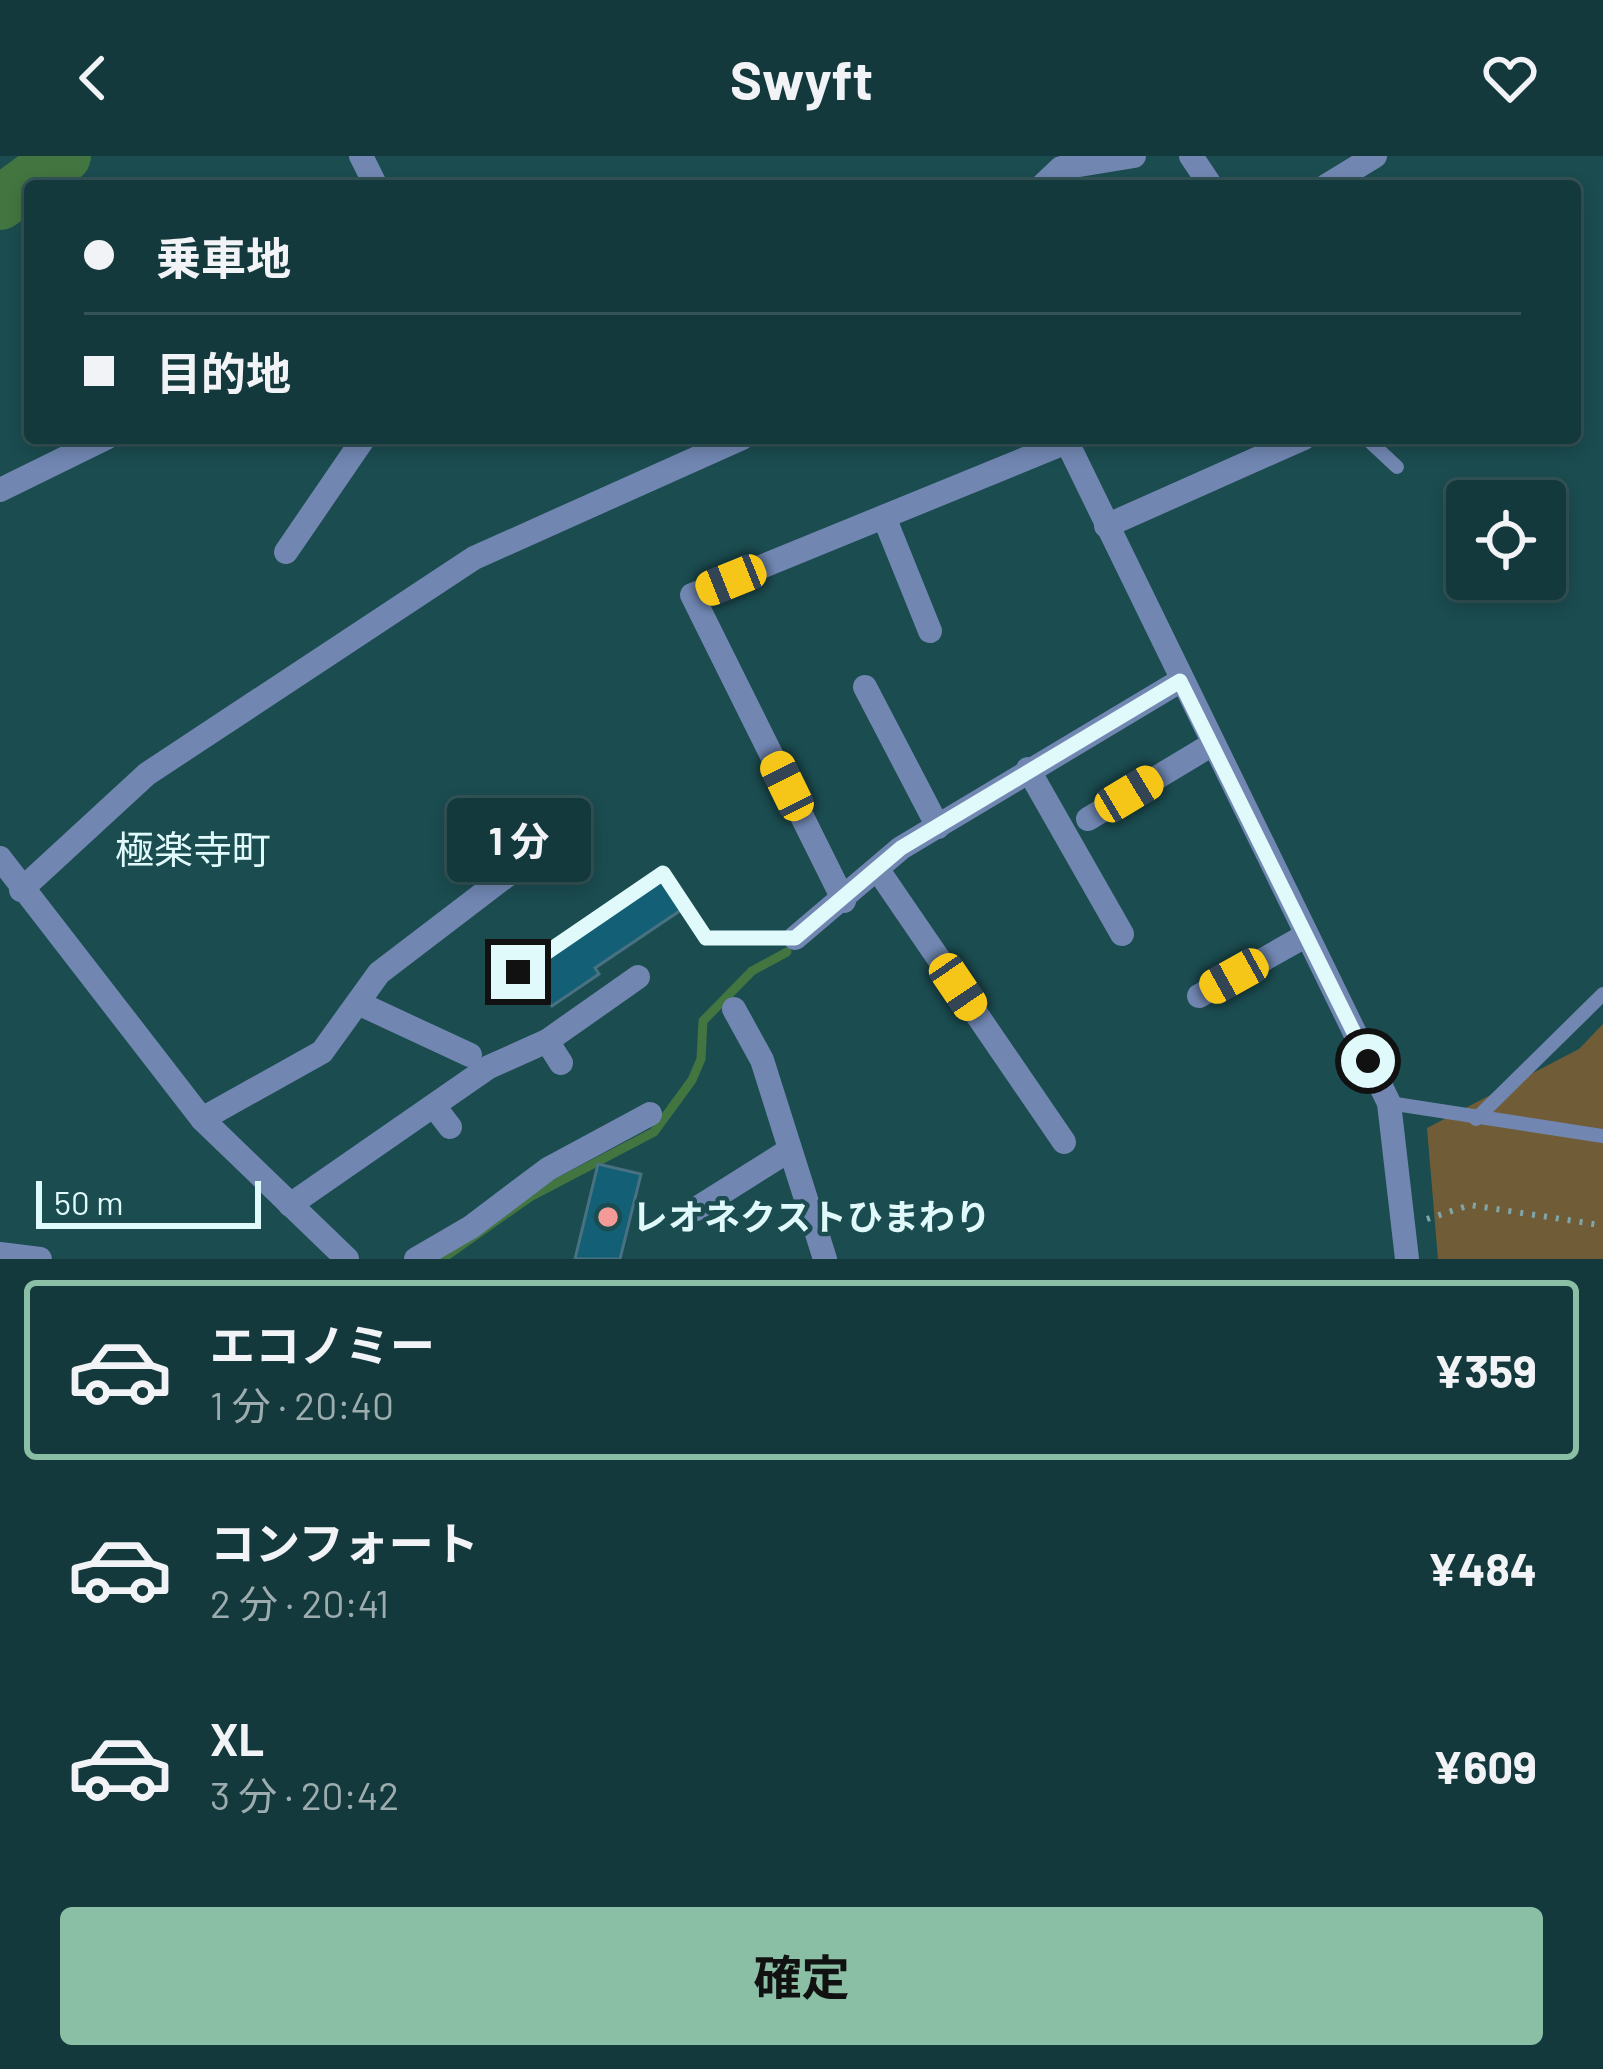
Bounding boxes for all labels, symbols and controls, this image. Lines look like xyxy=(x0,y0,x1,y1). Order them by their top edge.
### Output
icon: back xyxy=(60,45,126,111)
icon: heart xyxy=(1477,45,1543,111)
text: Swyft xyxy=(730,46,873,111)
text: 乗車地 xyxy=(156,230,291,284)
text: 目的地 xyxy=(156,345,291,399)
map controls xyxy=(1446,480,1566,600)
button: locate xyxy=(1446,480,1566,600)
car xyxy=(691,550,771,610)
car xyxy=(755,746,819,826)
car xyxy=(1089,760,1169,828)
callout: 1 分 xyxy=(446,798,590,882)
text: 1 分 xyxy=(489,816,549,863)
district label: 極楽寺町 xyxy=(115,825,271,872)
car xyxy=(1194,943,1274,1009)
route end xyxy=(491,945,545,999)
car xyxy=(923,947,993,1027)
route start xyxy=(1341,1034,1395,1088)
scale bar xyxy=(36,1175,261,1228)
text: 50 m xyxy=(54,1182,124,1222)
place label: レオネクストひまわり xyxy=(632,1194,991,1237)
marker: レオネクストひまわり xyxy=(595,1204,621,1230)
icon: car xyxy=(66,1316,174,1424)
text: エコノミー xyxy=(210,1317,435,1371)
text: ¥359 xyxy=(1434,1343,1537,1397)
text: 1 分 · 20:40 xyxy=(210,1381,394,1428)
icon: car xyxy=(66,1514,174,1622)
text: コンフォート xyxy=(210,1515,479,1569)
text: ¥484 xyxy=(1427,1541,1537,1595)
text: 2 分 · 20:41 xyxy=(210,1579,389,1626)
text: XL xyxy=(210,1711,264,1765)
icon: car xyxy=(66,1712,174,1820)
text: ¥609 xyxy=(1432,1739,1537,1793)
text: 3 分 · 20:42 xyxy=(210,1771,399,1818)
button: 確定 xyxy=(60,1907,1543,2045)

